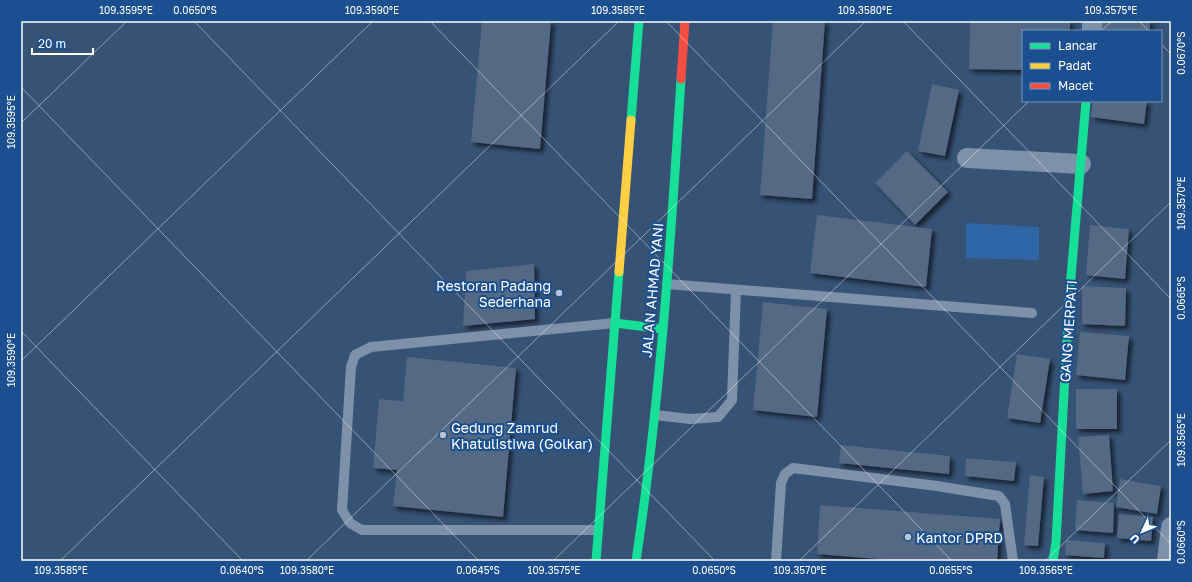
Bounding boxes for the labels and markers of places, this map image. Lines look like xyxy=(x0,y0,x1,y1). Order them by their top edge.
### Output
place label: Restoran Padang Sederhana xyxy=(436,277,551,310)
marker: Restoran Padang Sederhana xyxy=(554,288,564,298)
place label: Gedung Zamrud Khatulistiwa (Golkar) xyxy=(451,419,593,452)
marker: Gedung Zamrud Khatulistiwa (Golkar) xyxy=(438,430,448,440)
place label: Kantor DPRD xyxy=(916,529,1003,546)
marker: Kantor DPRD xyxy=(903,532,913,542)

